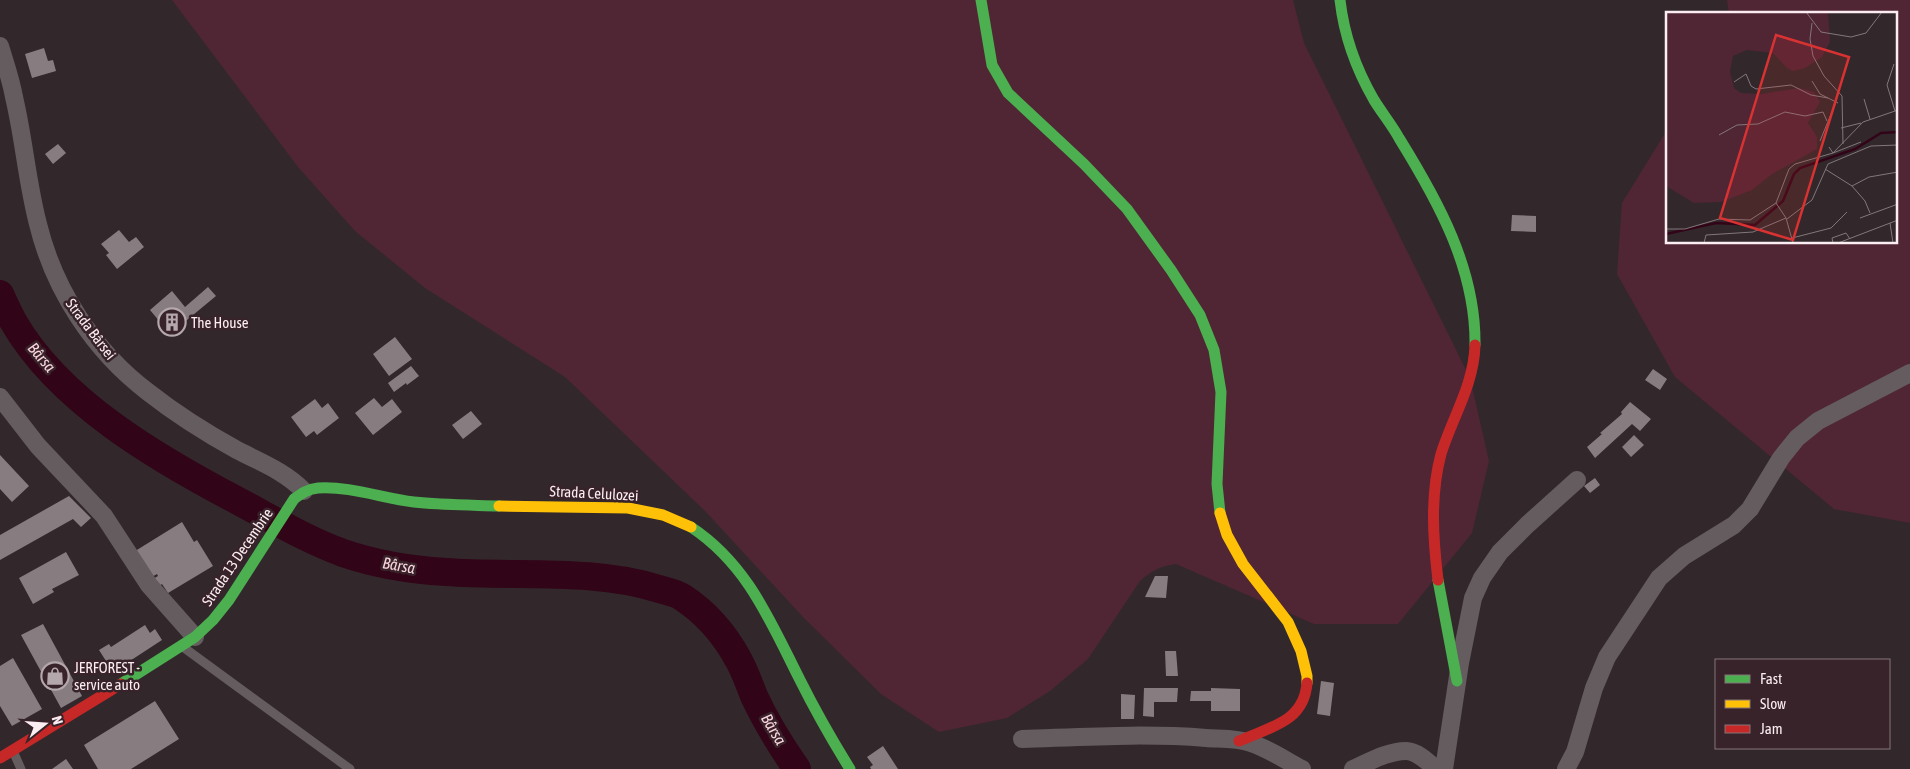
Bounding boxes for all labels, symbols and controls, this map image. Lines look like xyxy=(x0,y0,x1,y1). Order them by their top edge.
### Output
inset map xyxy=(1666,12,1898,244)
street label: Strada Bârsei xyxy=(63,295,119,363)
building icon: The House xyxy=(157,307,187,337)
place label: The House xyxy=(191,314,249,331)
water label: Bârsa xyxy=(24,339,60,376)
street label: Strada Celulozei xyxy=(549,482,639,504)
street label: Strada 13 Decembrie xyxy=(198,505,276,609)
water label: Bârsa xyxy=(381,553,417,577)
place label: JERFOREST - service auto xyxy=(74,659,140,693)
legend xyxy=(1715,659,1890,749)
shop icon: JERFOREST - service auto xyxy=(40,661,70,691)
text: Fast xyxy=(1760,670,1782,687)
text: Slow xyxy=(1760,695,1786,712)
north arrow xyxy=(20,699,70,749)
water label: Bârsa xyxy=(758,710,790,748)
text: N xyxy=(49,714,66,726)
text: Jam xyxy=(1760,720,1783,737)

